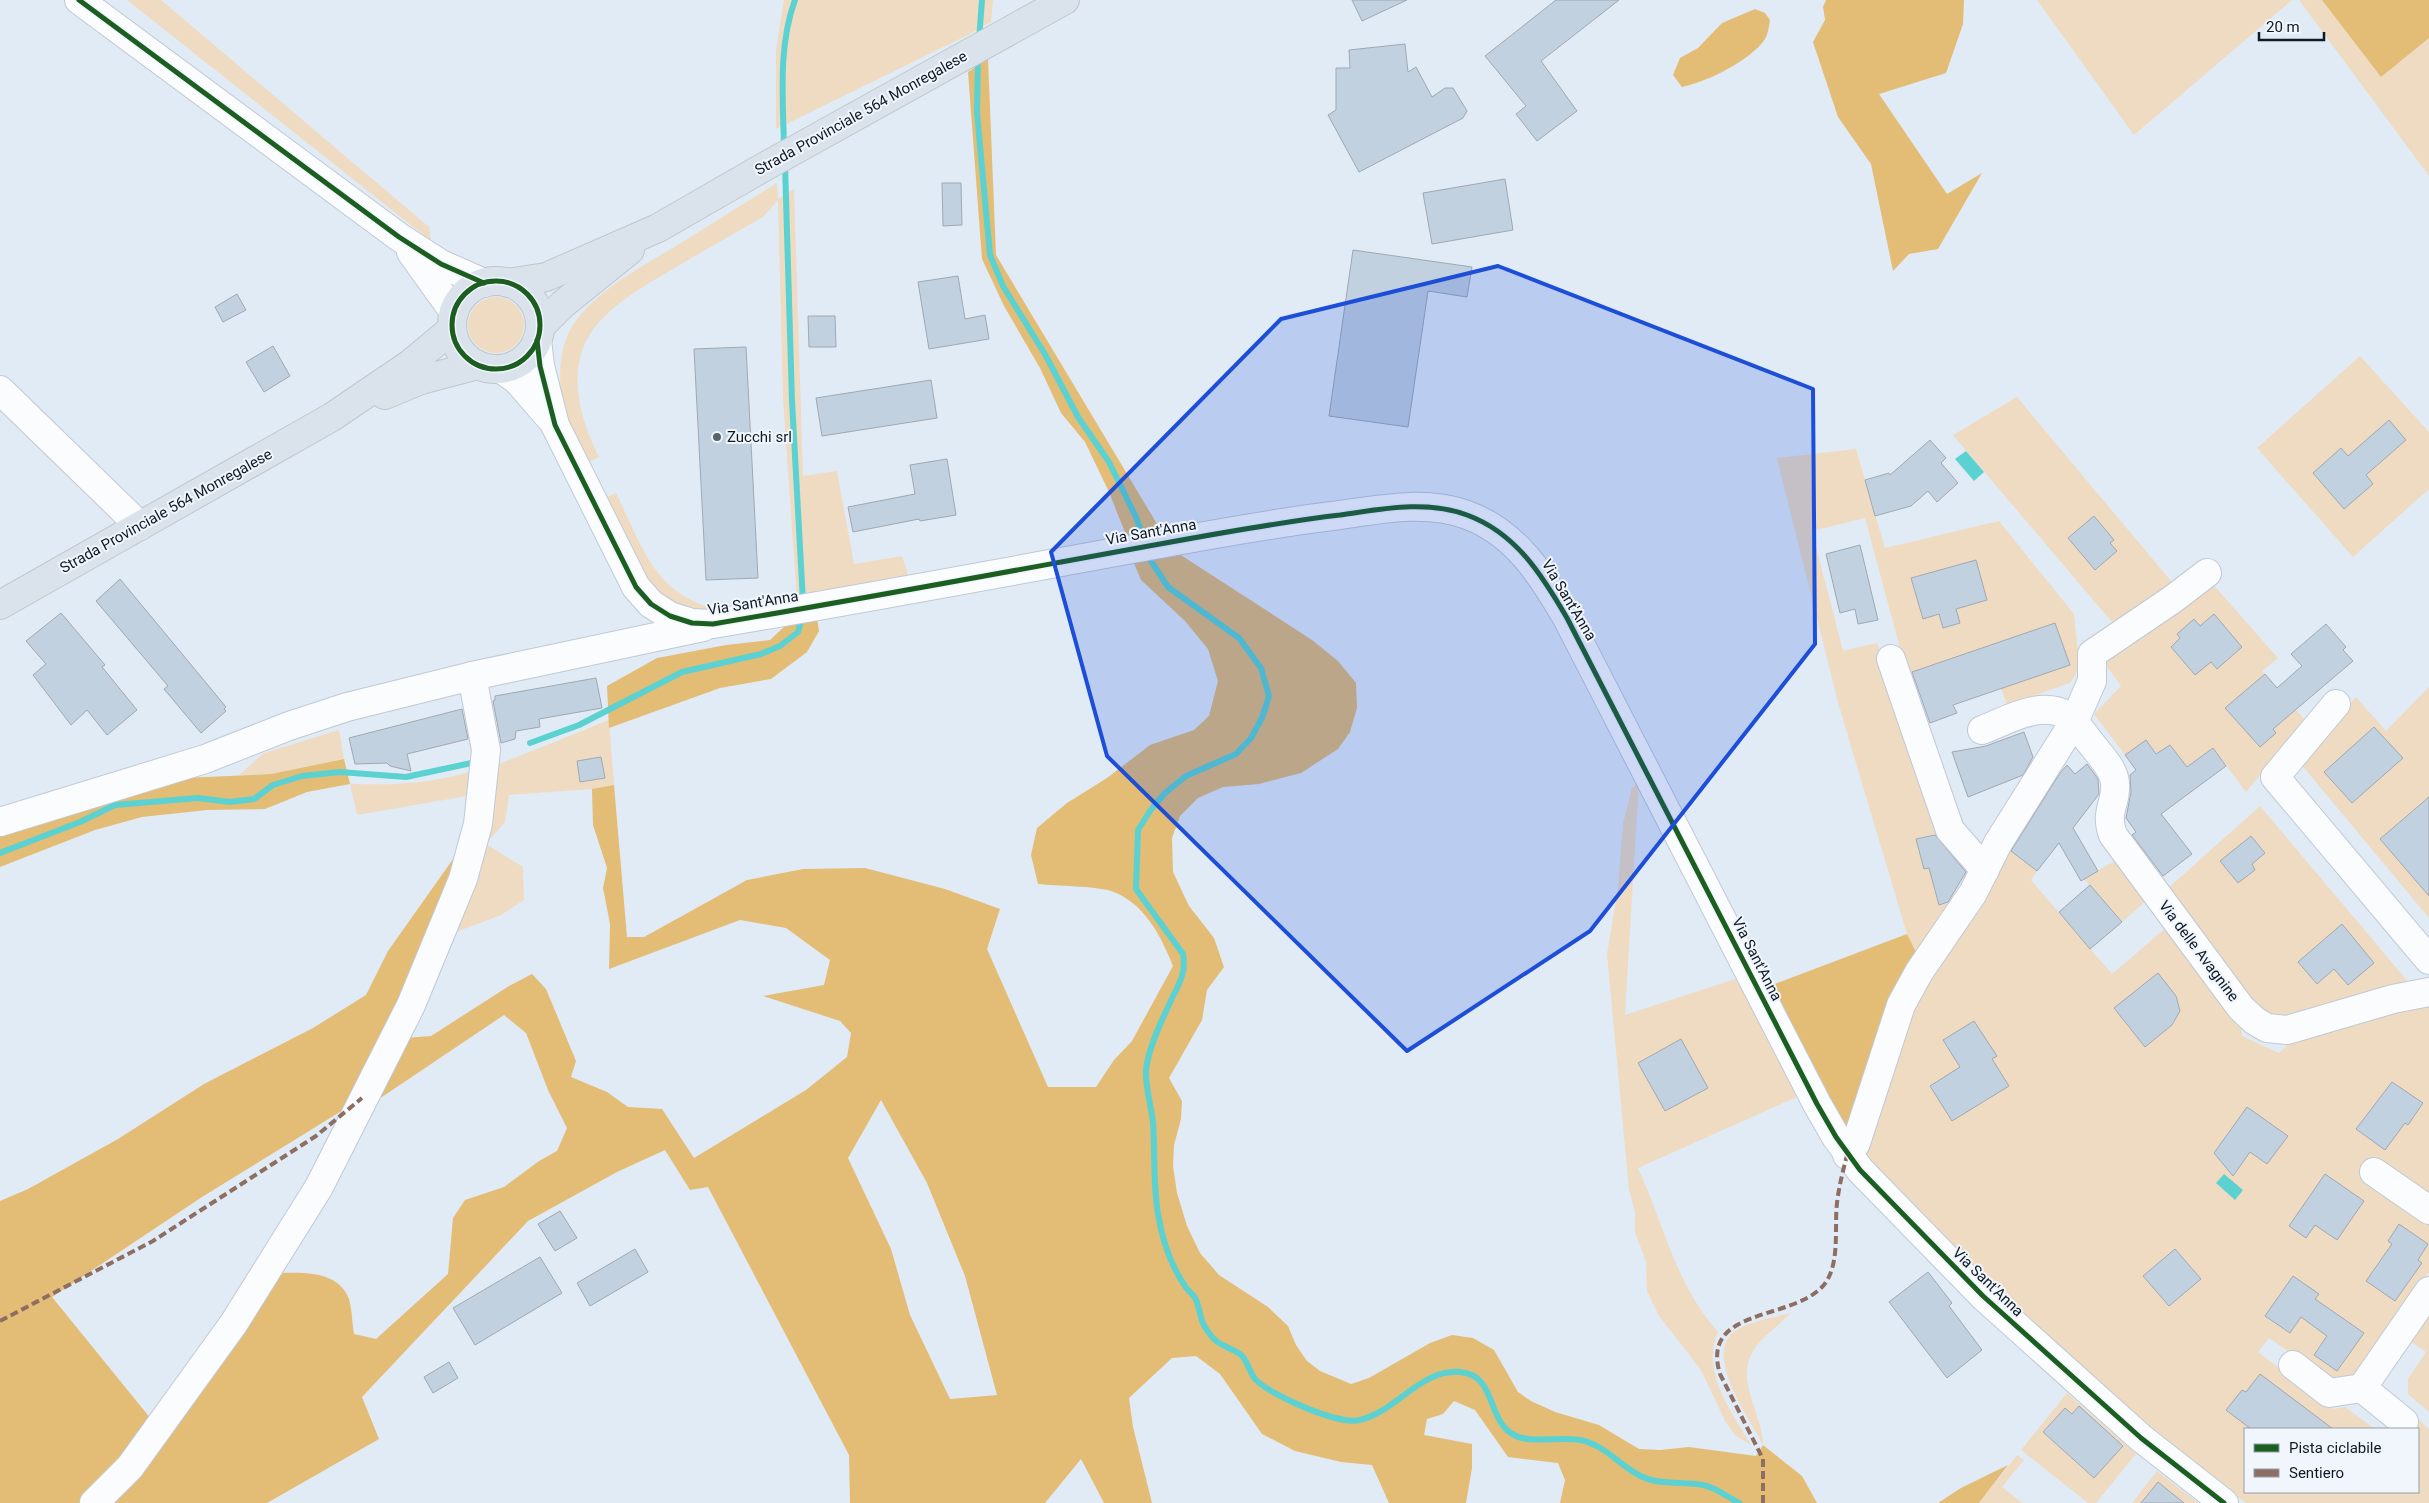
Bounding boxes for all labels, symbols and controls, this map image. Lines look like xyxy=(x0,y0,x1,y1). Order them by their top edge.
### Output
scale bar xyxy=(2259,10,2324,42)
text: 20 m xyxy=(2266,18,2300,36)
street label: Strada Provinciale 564 Monregalese xyxy=(752,47,970,179)
place label: Zucchi srl xyxy=(727,428,792,446)
marker: Zucchi srl xyxy=(711,431,723,443)
street label: Strada Provinciale 564 Monregalese xyxy=(57,445,275,577)
street label: Via Sant'Anna xyxy=(1104,515,1198,549)
street label: Via Sant'Anna xyxy=(1538,556,1600,644)
street label: Via Sant'Anna xyxy=(706,587,800,619)
street label: Via delle Avagnine xyxy=(2155,897,2243,1005)
street label: Via Sant'Anna xyxy=(1728,914,1786,1004)
street label: Via Sant'Anna xyxy=(1949,1244,2027,1320)
legend xyxy=(2244,1428,2419,1493)
text: Pista ciclabile xyxy=(2289,1439,2382,1457)
text: Sentiero xyxy=(2289,1464,2344,1482)

